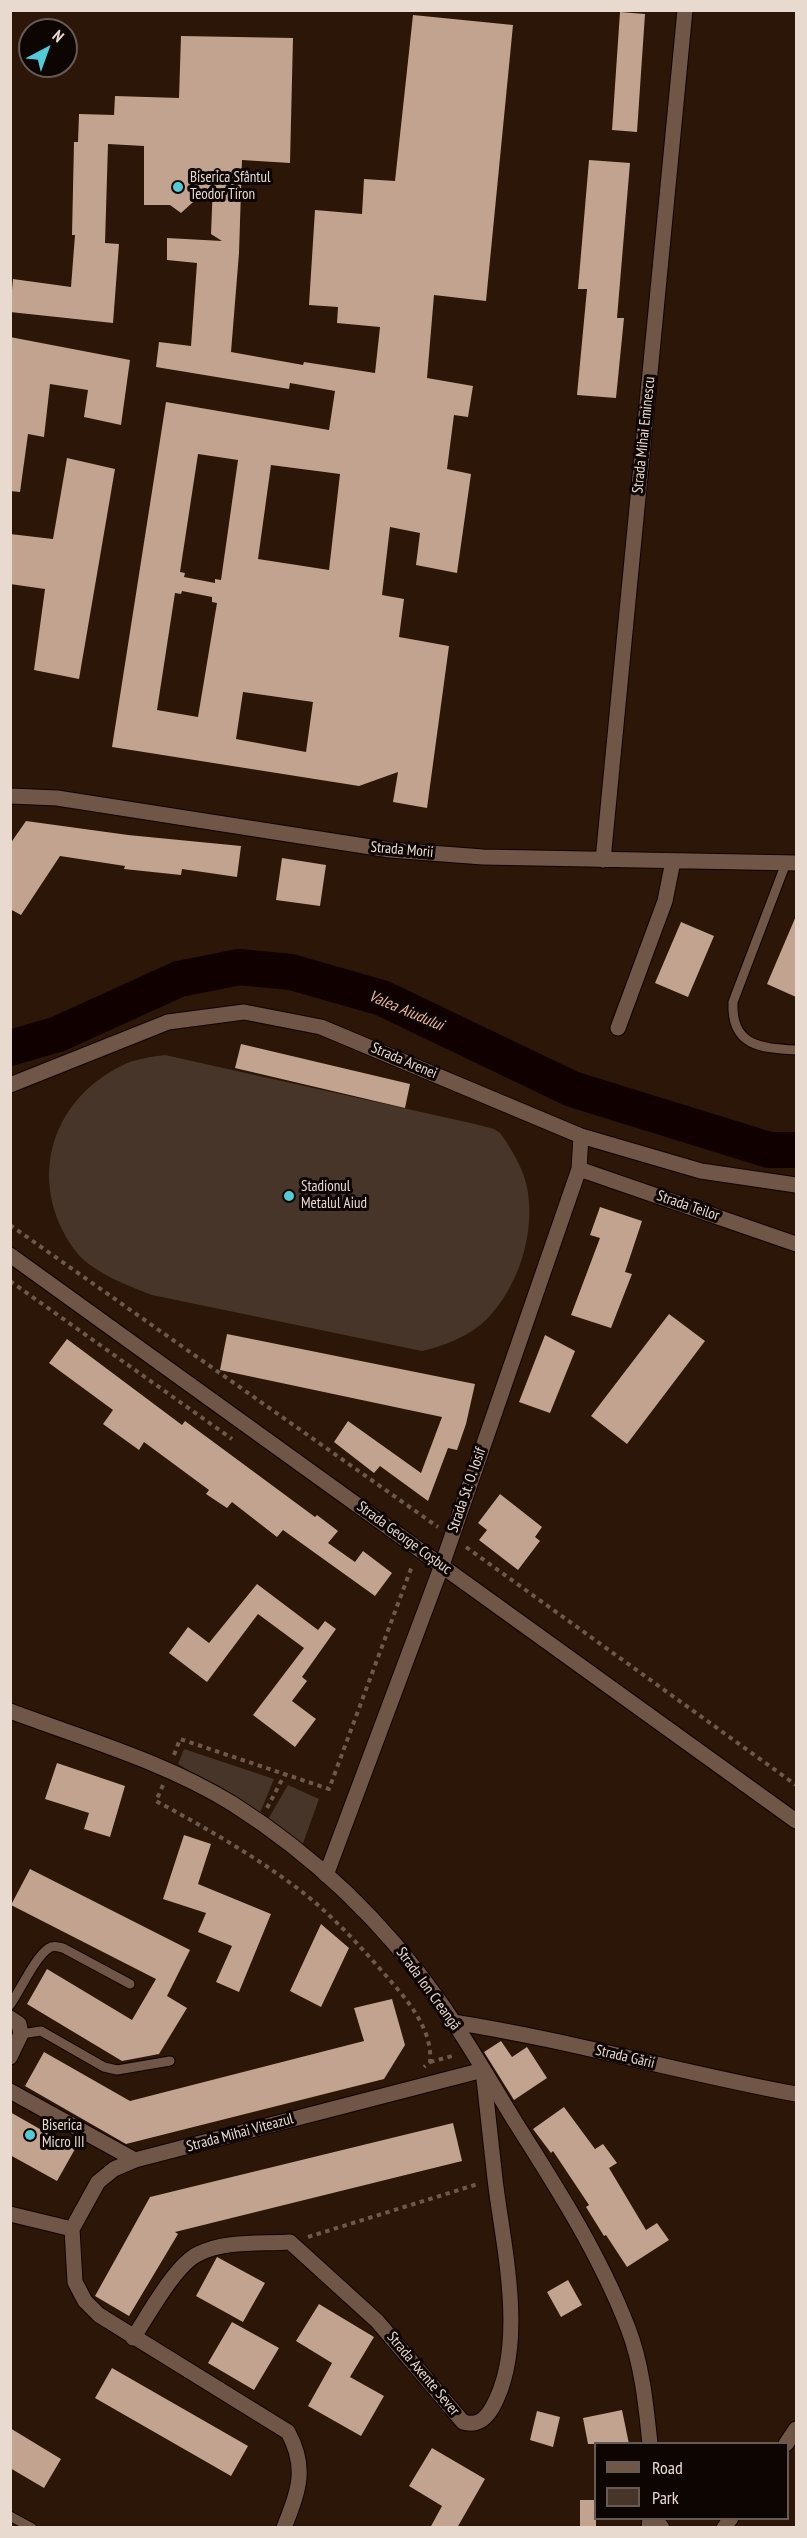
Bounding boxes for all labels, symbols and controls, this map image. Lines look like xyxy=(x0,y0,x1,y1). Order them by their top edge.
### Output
north arrow xyxy=(18,18,78,78)
text: N xyxy=(49,26,68,46)
place label: Biserica Sfântul Teodor Tiron xyxy=(190,169,270,204)
marker: Biserica Sfântul Teodor Tiron xyxy=(171,180,185,194)
street label: Strada Mihai Eminescu xyxy=(629,376,659,494)
street label: Strada Morii xyxy=(370,838,434,862)
water label: Valea Aiudului xyxy=(366,987,446,1035)
street label: Strada Arenei xyxy=(368,1039,440,1083)
place label: Stadionul Metalul Aiud xyxy=(301,1178,367,1213)
street label: Strada Teilor xyxy=(654,1187,722,1225)
marker: Stadionul Metalul Aiud xyxy=(282,1189,296,1203)
street label: Strada St. O. Iosif xyxy=(444,1445,490,1535)
street label: Strada George Coșbuc xyxy=(353,1498,455,1578)
street label: Strada Ion Creangă xyxy=(392,1944,464,2034)
street label: Strada Gării xyxy=(594,2041,656,2073)
street label: Strada Mihai Viteazul xyxy=(185,2110,295,2156)
place label: Biserica Micro III xyxy=(42,2117,84,2152)
marker: Biserica Micro III xyxy=(23,2128,37,2142)
street label: Strada Axente Sever xyxy=(383,2329,463,2419)
legend xyxy=(594,2442,789,2520)
text: Road xyxy=(652,2456,683,2479)
text: Park xyxy=(652,2486,679,2509)

